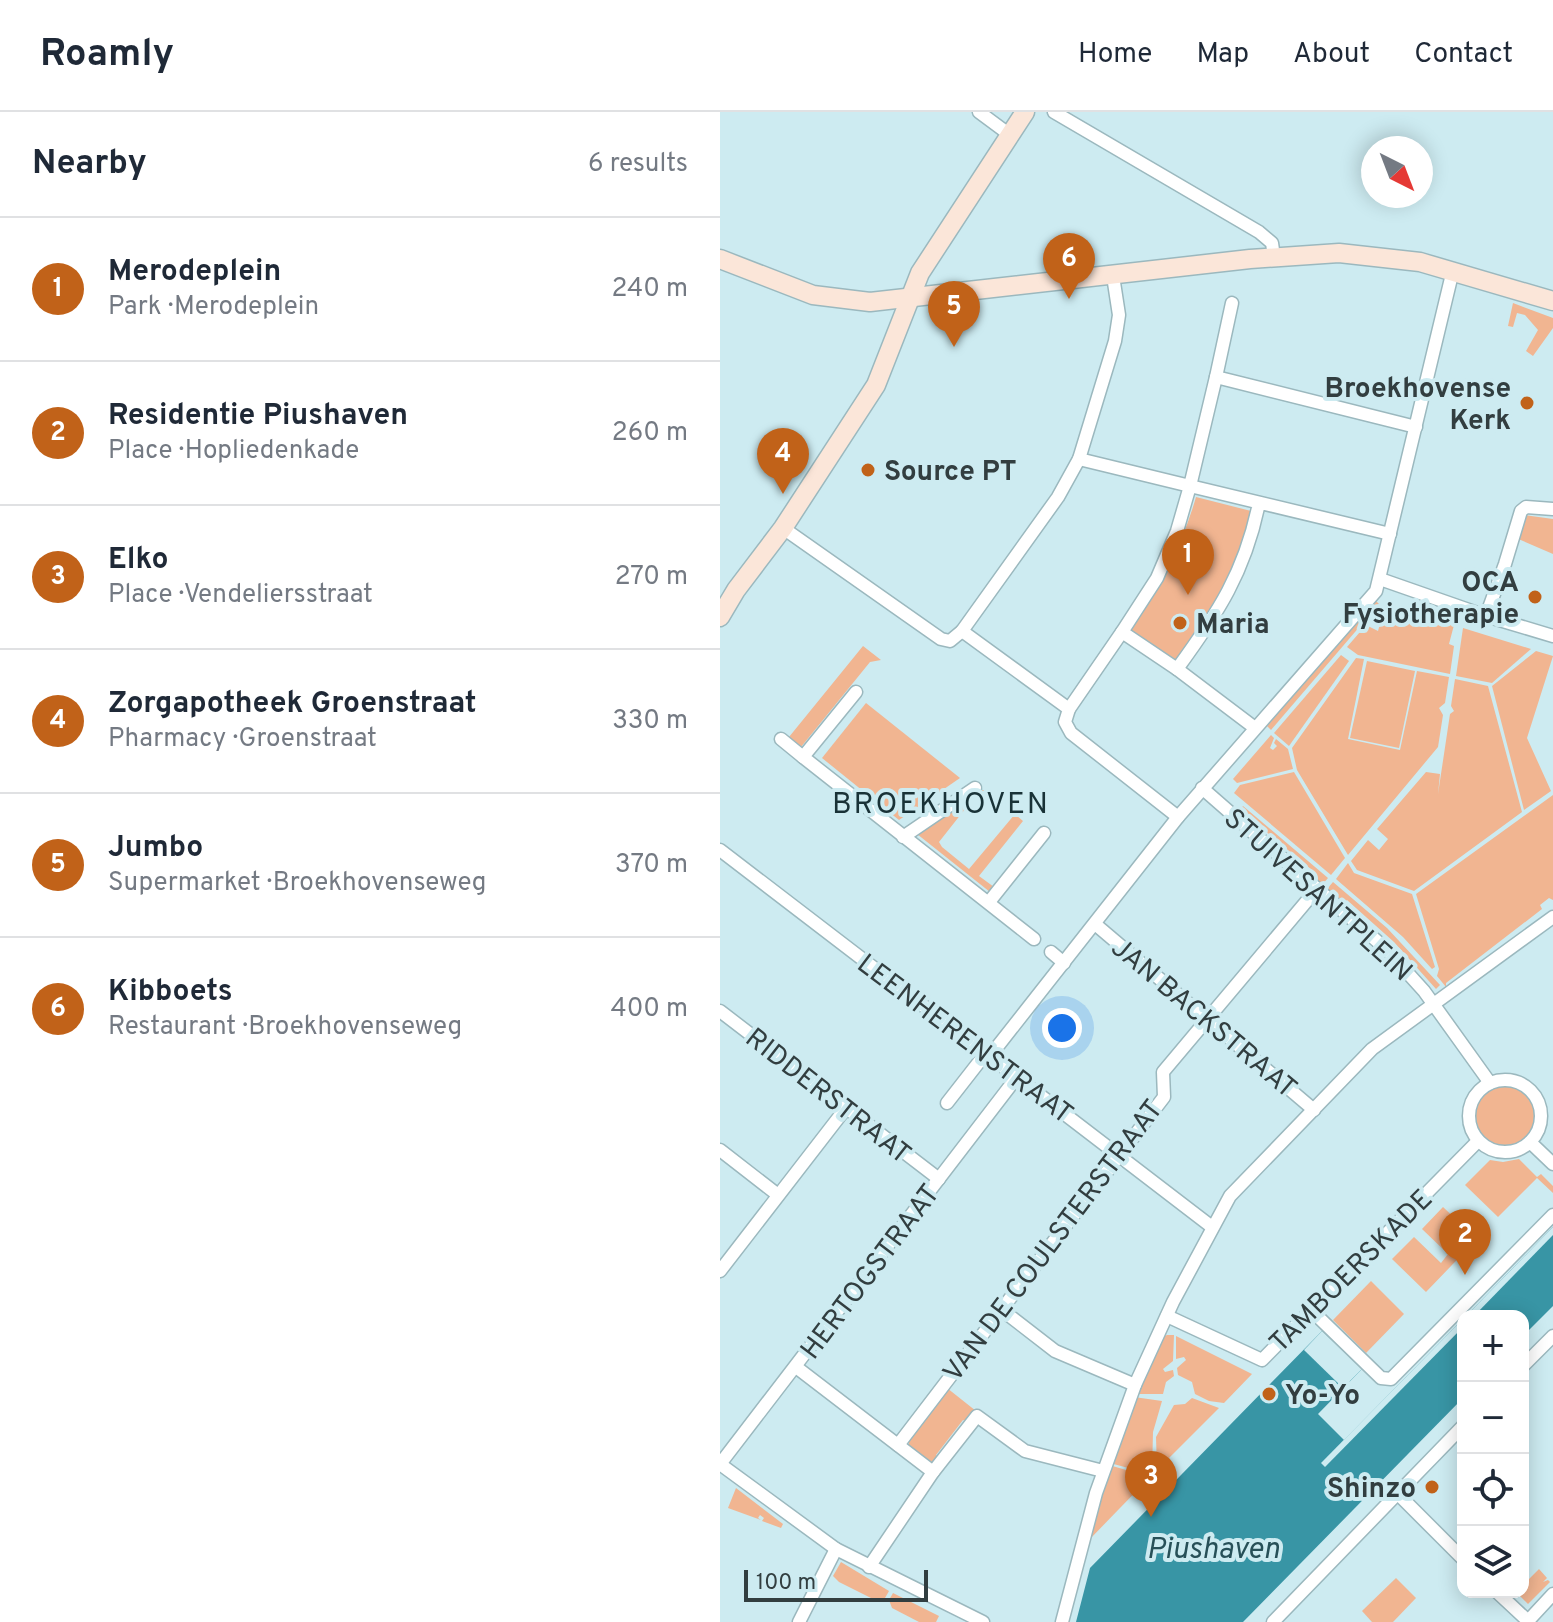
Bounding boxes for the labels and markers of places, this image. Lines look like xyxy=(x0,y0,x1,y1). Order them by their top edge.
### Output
pin: 6 xyxy=(1043,233,1095,299)
pin: 5 xyxy=(928,281,980,347)
place label: Broekhovense Kerk xyxy=(1325,372,1511,440)
marker: Broekhovense Kerk xyxy=(1518,394,1536,412)
pin: 4 xyxy=(757,428,809,494)
place label: Source PT xyxy=(884,455,1017,491)
marker: Source PT xyxy=(859,461,877,479)
pin: 1 xyxy=(1162,529,1214,595)
place label: OCA Fysiotherapie xyxy=(1343,566,1519,634)
marker: OCA Fysiotherapie xyxy=(1526,588,1544,606)
place label: Maria xyxy=(1196,608,1270,644)
marker: Maria xyxy=(1171,614,1189,632)
pin: 2 xyxy=(1439,1209,1491,1275)
place label: Yo-Yo xyxy=(1285,1379,1360,1415)
marker: Yo-Yo xyxy=(1260,1385,1278,1403)
pin: 3 xyxy=(1125,1451,1177,1517)
place label: Shinzo xyxy=(1327,1472,1416,1508)
marker: Shinzo xyxy=(1423,1478,1441,1496)

